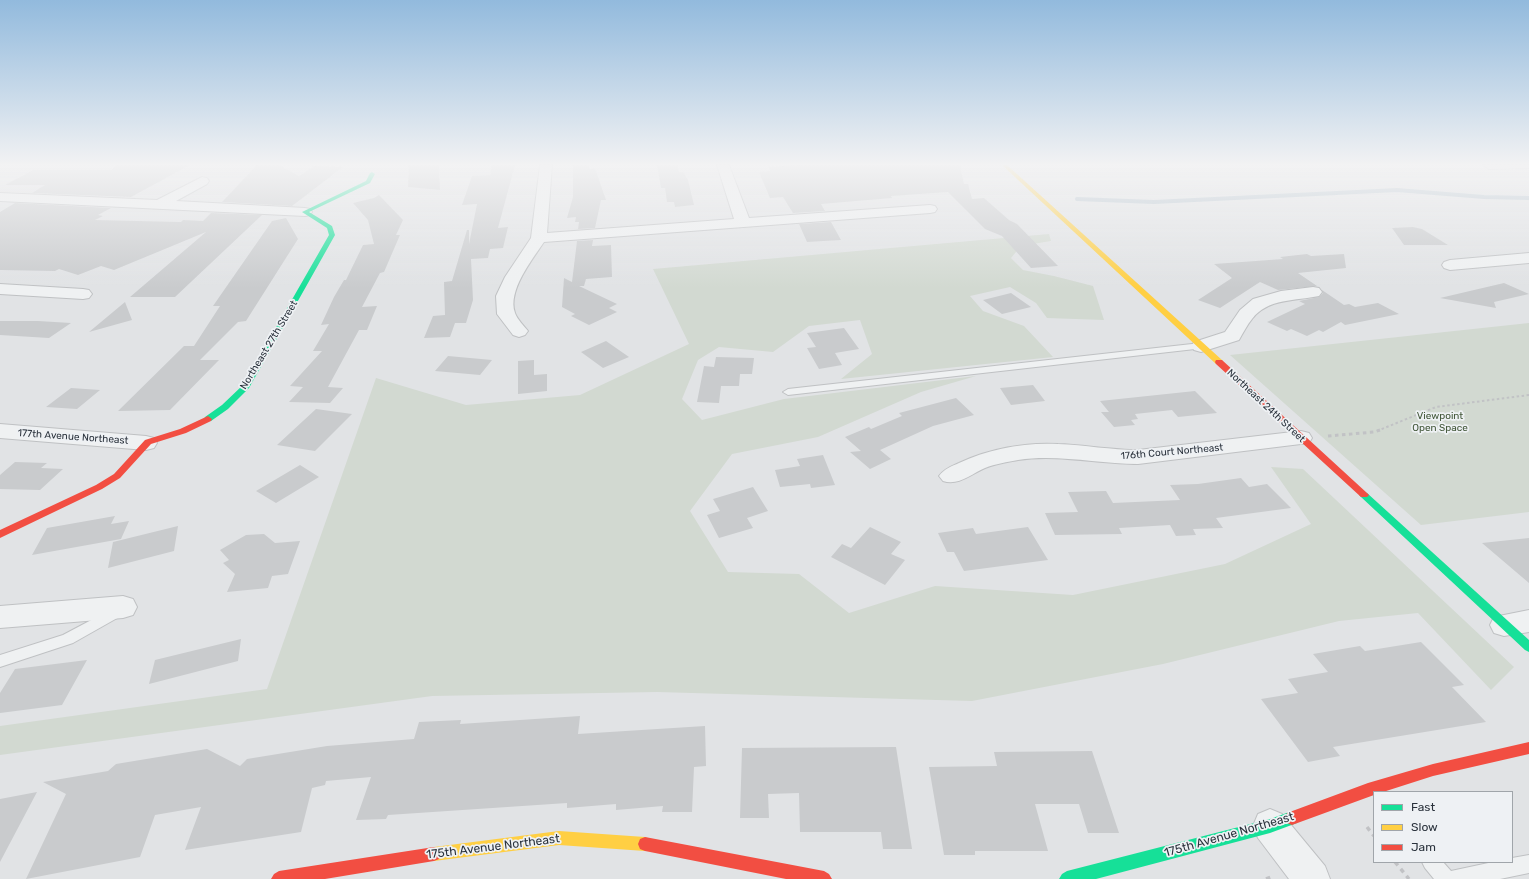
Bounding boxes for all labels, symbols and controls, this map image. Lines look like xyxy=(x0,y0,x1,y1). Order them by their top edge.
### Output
street label: Northeast 27th Street xyxy=(238,298,300,392)
street label: Northeast 24th Street xyxy=(1224,367,1308,445)
park label: Viewpoint Open Space xyxy=(1412,410,1468,434)
street label: 177th Avenue Northeast xyxy=(17,427,129,447)
street label: 176th Court Northeast xyxy=(1120,442,1224,462)
legend xyxy=(1373,791,1513,863)
text: Fast xyxy=(1411,800,1435,814)
street label: 175th Avenue Northeast xyxy=(1162,810,1296,860)
text: Slow xyxy=(1411,820,1438,834)
street label: 175th Avenue Northeast xyxy=(425,832,561,862)
text: Jam xyxy=(1411,840,1436,854)

